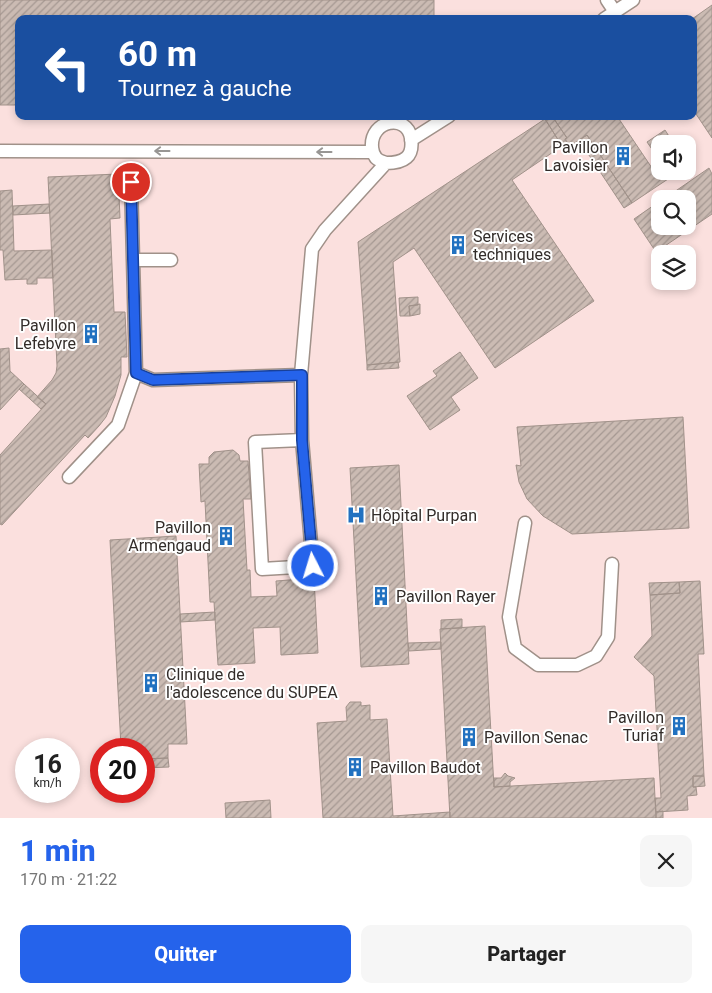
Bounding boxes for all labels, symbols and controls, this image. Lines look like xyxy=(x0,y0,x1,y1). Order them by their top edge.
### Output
text: 60 m xyxy=(118,34,197,75)
icon: left xyxy=(35,35,100,100)
text: Tournez à gauche xyxy=(118,76,292,101)
map controls xyxy=(651,135,696,290)
button: sound xyxy=(651,135,696,180)
place label: Pavillon Lavoisier xyxy=(544,138,609,175)
building icon: Pavillon Lavoisier xyxy=(612,145,634,167)
one-way arrow xyxy=(154,146,170,156)
one-way arrow xyxy=(316,147,332,157)
pin xyxy=(110,161,152,203)
icon: arrive xyxy=(117,168,145,196)
button: search xyxy=(651,190,696,235)
place label: Services techniques xyxy=(473,227,551,264)
building icon: Services techniques xyxy=(447,234,469,256)
button: layers xyxy=(651,245,696,290)
place label: Pavillon Lefebvre xyxy=(15,316,76,353)
building icon: Pavillon Lefebvre xyxy=(80,323,102,345)
hospital icon: Hôpital Purpan xyxy=(345,504,367,526)
place label: Hôpital Purpan xyxy=(371,506,477,525)
place label: Pavillon Armengaud xyxy=(128,518,211,555)
building icon: Pavillon Armengaud xyxy=(215,525,237,547)
position arrow xyxy=(286,539,338,591)
building icon: Pavillon Rayer xyxy=(370,585,392,607)
place label: Pavillon Rayer xyxy=(396,587,496,606)
place label: Clinique de l'adolescence du SUPEA xyxy=(166,665,338,702)
building icon: Clinique de l'adolescence du SUPEA xyxy=(140,672,162,694)
place label: Pavillon Turiaf xyxy=(608,708,664,745)
building icon: Pavillon Turiaf xyxy=(668,715,690,737)
building icon: Pavillon Senac xyxy=(458,726,480,748)
place label: Pavillon Senac xyxy=(484,728,588,747)
speed limit sign: 20 xyxy=(90,738,155,803)
text: 16 xyxy=(33,750,62,779)
building icon: Pavillon Baudot xyxy=(344,756,366,778)
place label: Pavillon Baudot xyxy=(370,758,481,777)
text: km/h xyxy=(33,776,62,790)
text: 1 min xyxy=(20,833,96,868)
button: close xyxy=(640,835,692,887)
text: 170 m · 21:22 xyxy=(20,870,117,889)
button: Quitter xyxy=(20,925,351,983)
button: Partager xyxy=(361,925,692,983)

